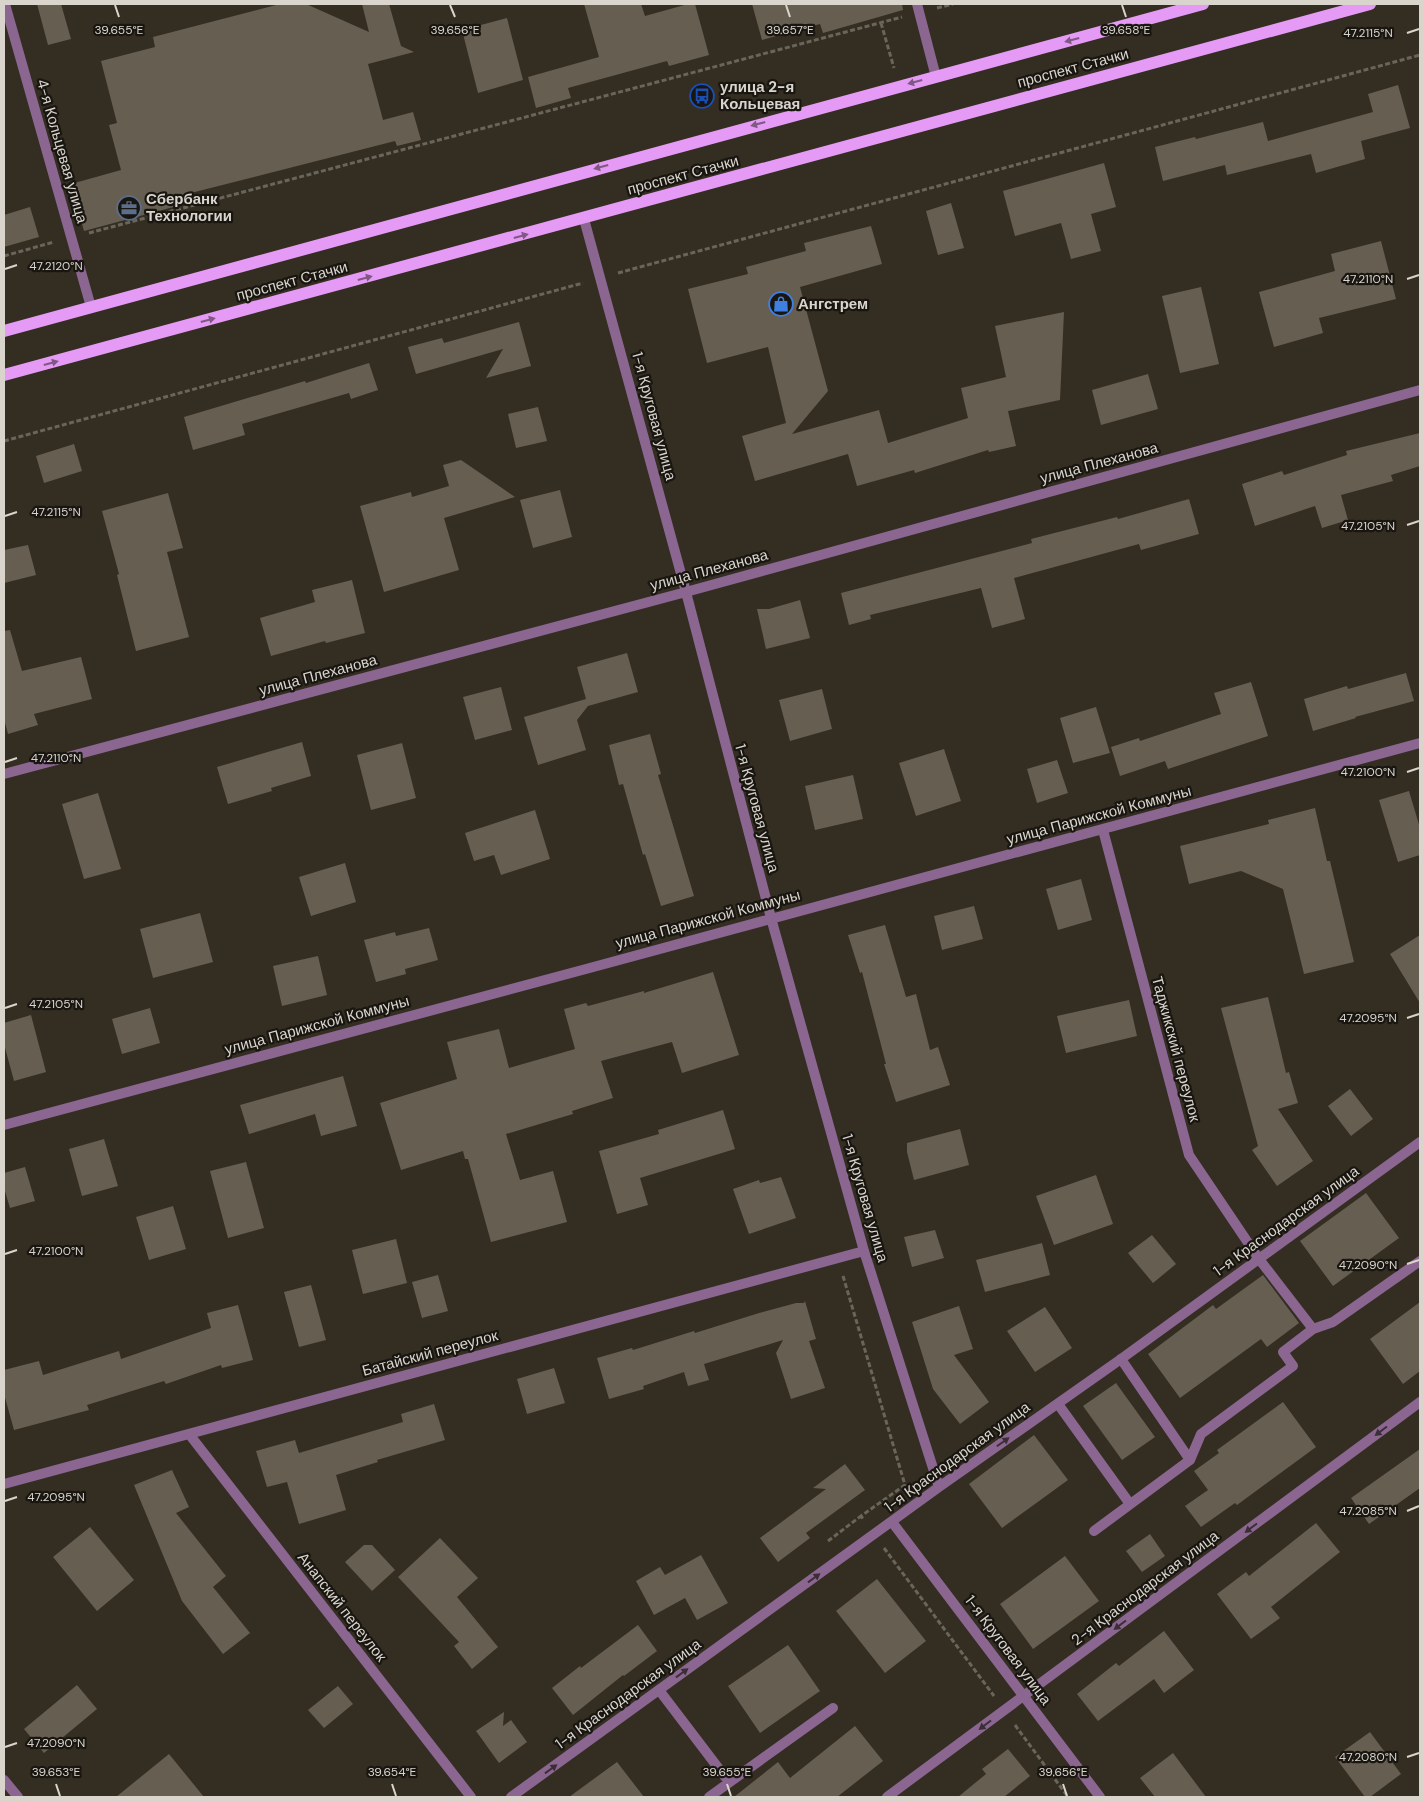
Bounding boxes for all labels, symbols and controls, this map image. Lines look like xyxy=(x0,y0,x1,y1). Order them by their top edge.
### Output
text: 39.655°E xyxy=(95,22,144,38)
text: 39.656°E xyxy=(431,22,480,38)
text: 39.657°E xyxy=(766,22,814,38)
text: 39.658°E xyxy=(1102,22,1151,38)
text: 47.2115°N xyxy=(1343,25,1393,41)
one-way arrow xyxy=(1064,36,1079,44)
street label: проспект Стачки xyxy=(1015,44,1131,92)
street label: 4-я Кольцевая улица xyxy=(32,77,92,226)
place label: улица 2-я Кольцевая xyxy=(720,77,800,114)
one-way arrow xyxy=(907,79,922,87)
bus stop icon: улица 2-я Кольцевая xyxy=(689,83,715,109)
one-way arrow xyxy=(750,121,765,129)
street label: проспект Стачки xyxy=(625,151,741,199)
one-way arrow xyxy=(593,163,608,171)
place label: Сбербанк Технологии xyxy=(146,189,232,226)
office icon: Сбербанк Технологии xyxy=(116,195,142,221)
one-way arrow xyxy=(514,231,529,239)
street label: проспект Стачки xyxy=(234,257,350,305)
text: 47.2120°N xyxy=(29,258,83,274)
text: 47.2110°N xyxy=(1343,271,1393,287)
one-way arrow xyxy=(357,274,372,282)
shop icon: Ангстрем xyxy=(768,291,794,317)
place label: Ангстрем xyxy=(798,294,868,314)
one-way arrow xyxy=(200,316,215,324)
street label: 1-я Круговая улица xyxy=(627,350,681,483)
one-way arrow xyxy=(43,358,58,366)
street label: улица Плеханова xyxy=(1038,437,1161,488)
text: 47.2115°N xyxy=(31,504,81,520)
text: 47.2105°N xyxy=(1341,518,1395,534)
street label: улица Плеханова xyxy=(648,544,771,595)
street label: улица Плеханова xyxy=(257,649,380,700)
street label: 1-я Круговая улица xyxy=(730,742,784,875)
text: 47.2110°N xyxy=(31,750,81,766)
text: 47.2100°N xyxy=(1341,764,1395,780)
street label: улица Парижской Коммуны xyxy=(1004,781,1194,849)
street label: улица Парижской Коммуны xyxy=(613,885,803,953)
street label: Таджикский переулок xyxy=(1147,974,1205,1124)
street label: улица Парижской Коммуны xyxy=(222,991,412,1059)
text: 47.2105°N xyxy=(29,996,83,1012)
text: 47.2095°N xyxy=(1339,1010,1397,1026)
street label: 1-я Круговая улица xyxy=(837,1132,893,1265)
street label: 1-я Краснодарская улица xyxy=(1209,1161,1363,1281)
text: 47.2100°N xyxy=(29,1243,83,1259)
text: 47.2090°N xyxy=(1339,1257,1397,1273)
street label: Батайский переулок xyxy=(360,1325,501,1381)
street label: 1-я Краснодарская улица xyxy=(880,1397,1034,1517)
one-way arrow xyxy=(1374,1426,1388,1436)
one-way arrow xyxy=(996,1437,1010,1447)
text: 47.2095°N xyxy=(27,1489,85,1505)
text: 47.2085°N xyxy=(1339,1503,1397,1519)
one-way arrow xyxy=(1244,1523,1257,1533)
street label: 2-я Краснодарская улица xyxy=(1067,1526,1223,1650)
street label: Анапский переулок xyxy=(293,1548,391,1666)
one-way arrow xyxy=(807,1573,821,1583)
street label: 1-я Круговая улица xyxy=(960,1591,1056,1709)
one-way arrow xyxy=(1114,1619,1127,1630)
street label: 1-я Краснодарская улица xyxy=(551,1634,705,1754)
one-way arrow xyxy=(676,1668,689,1678)
one-way arrow xyxy=(978,1720,992,1730)
text: 47.2090°N xyxy=(27,1735,85,1751)
text: 47.2080°N xyxy=(1339,1749,1397,1765)
text: 39.653°E xyxy=(32,1764,80,1780)
text: 39.654°E xyxy=(368,1764,417,1780)
one-way arrow xyxy=(544,1764,558,1774)
text: 39.655°E xyxy=(703,1764,752,1780)
text: 39.656°E xyxy=(1039,1764,1088,1780)

